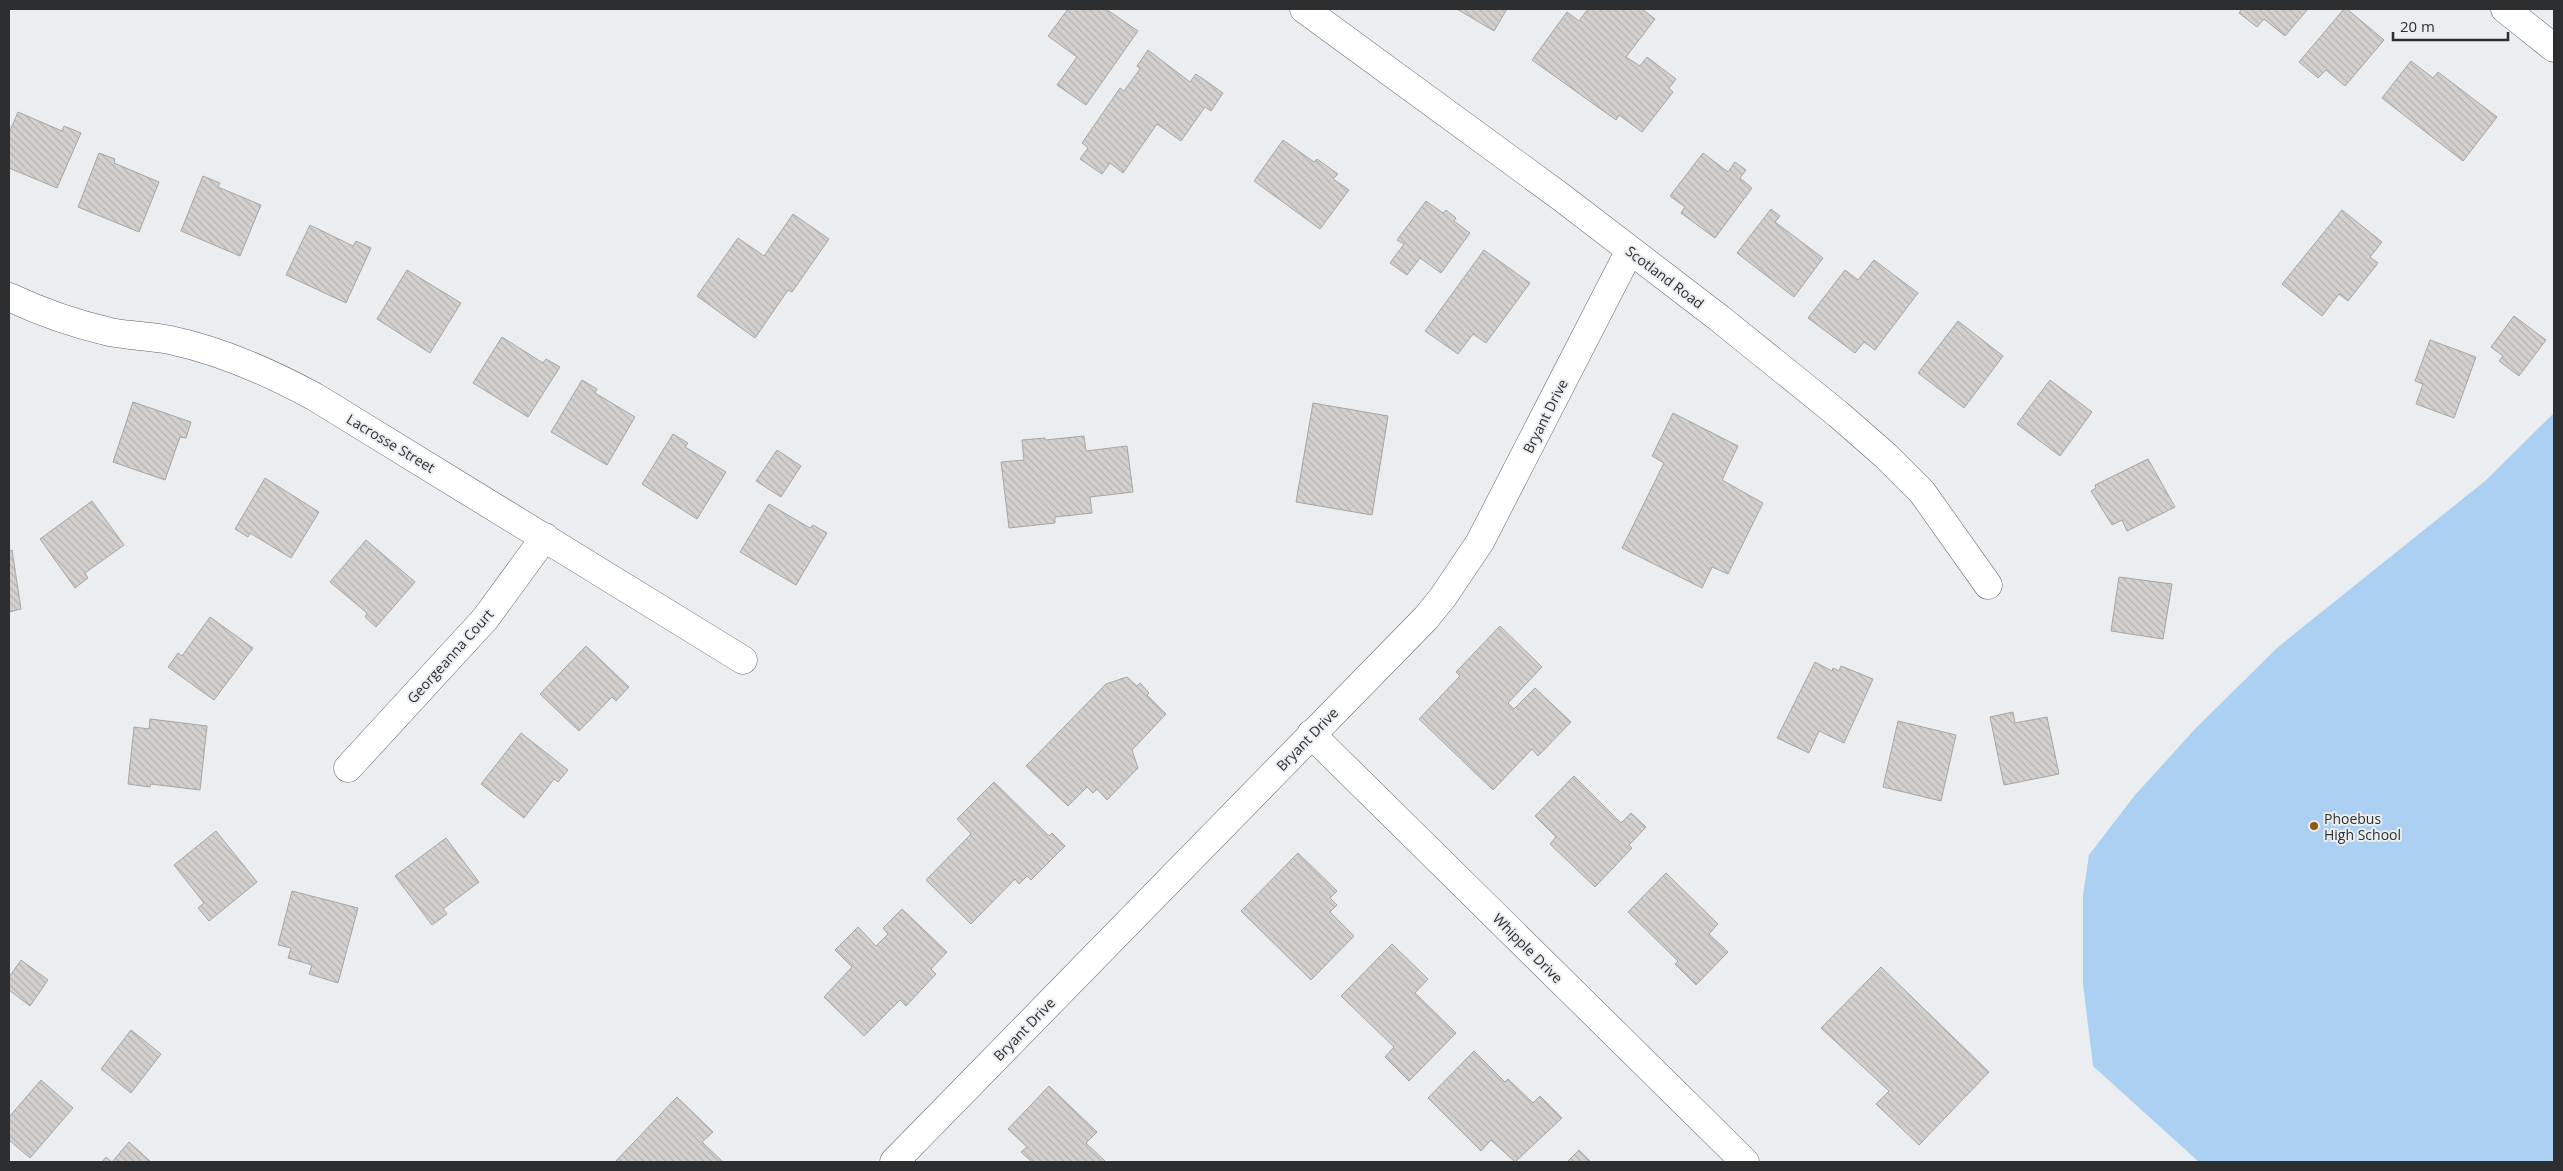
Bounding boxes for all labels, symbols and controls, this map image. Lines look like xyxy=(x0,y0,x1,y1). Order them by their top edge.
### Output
scale bar xyxy=(2393,10,2508,42)
text: 20 m xyxy=(2400,16,2435,36)
street label: Scotland Road xyxy=(1622,241,1708,313)
street label: Bryant Drive xyxy=(1518,375,1572,456)
street label: Lacrosse Street xyxy=(343,409,439,477)
street label: Georgeanna Court xyxy=(403,605,497,707)
street label: Bryant Drive xyxy=(1272,703,1342,775)
place label: Phoebus High School xyxy=(2324,809,2401,844)
marker: Phoebus High School xyxy=(2308,820,2320,832)
street label: Whipple Drive xyxy=(1489,909,1567,987)
street label: Bryant Drive xyxy=(989,993,1059,1065)

